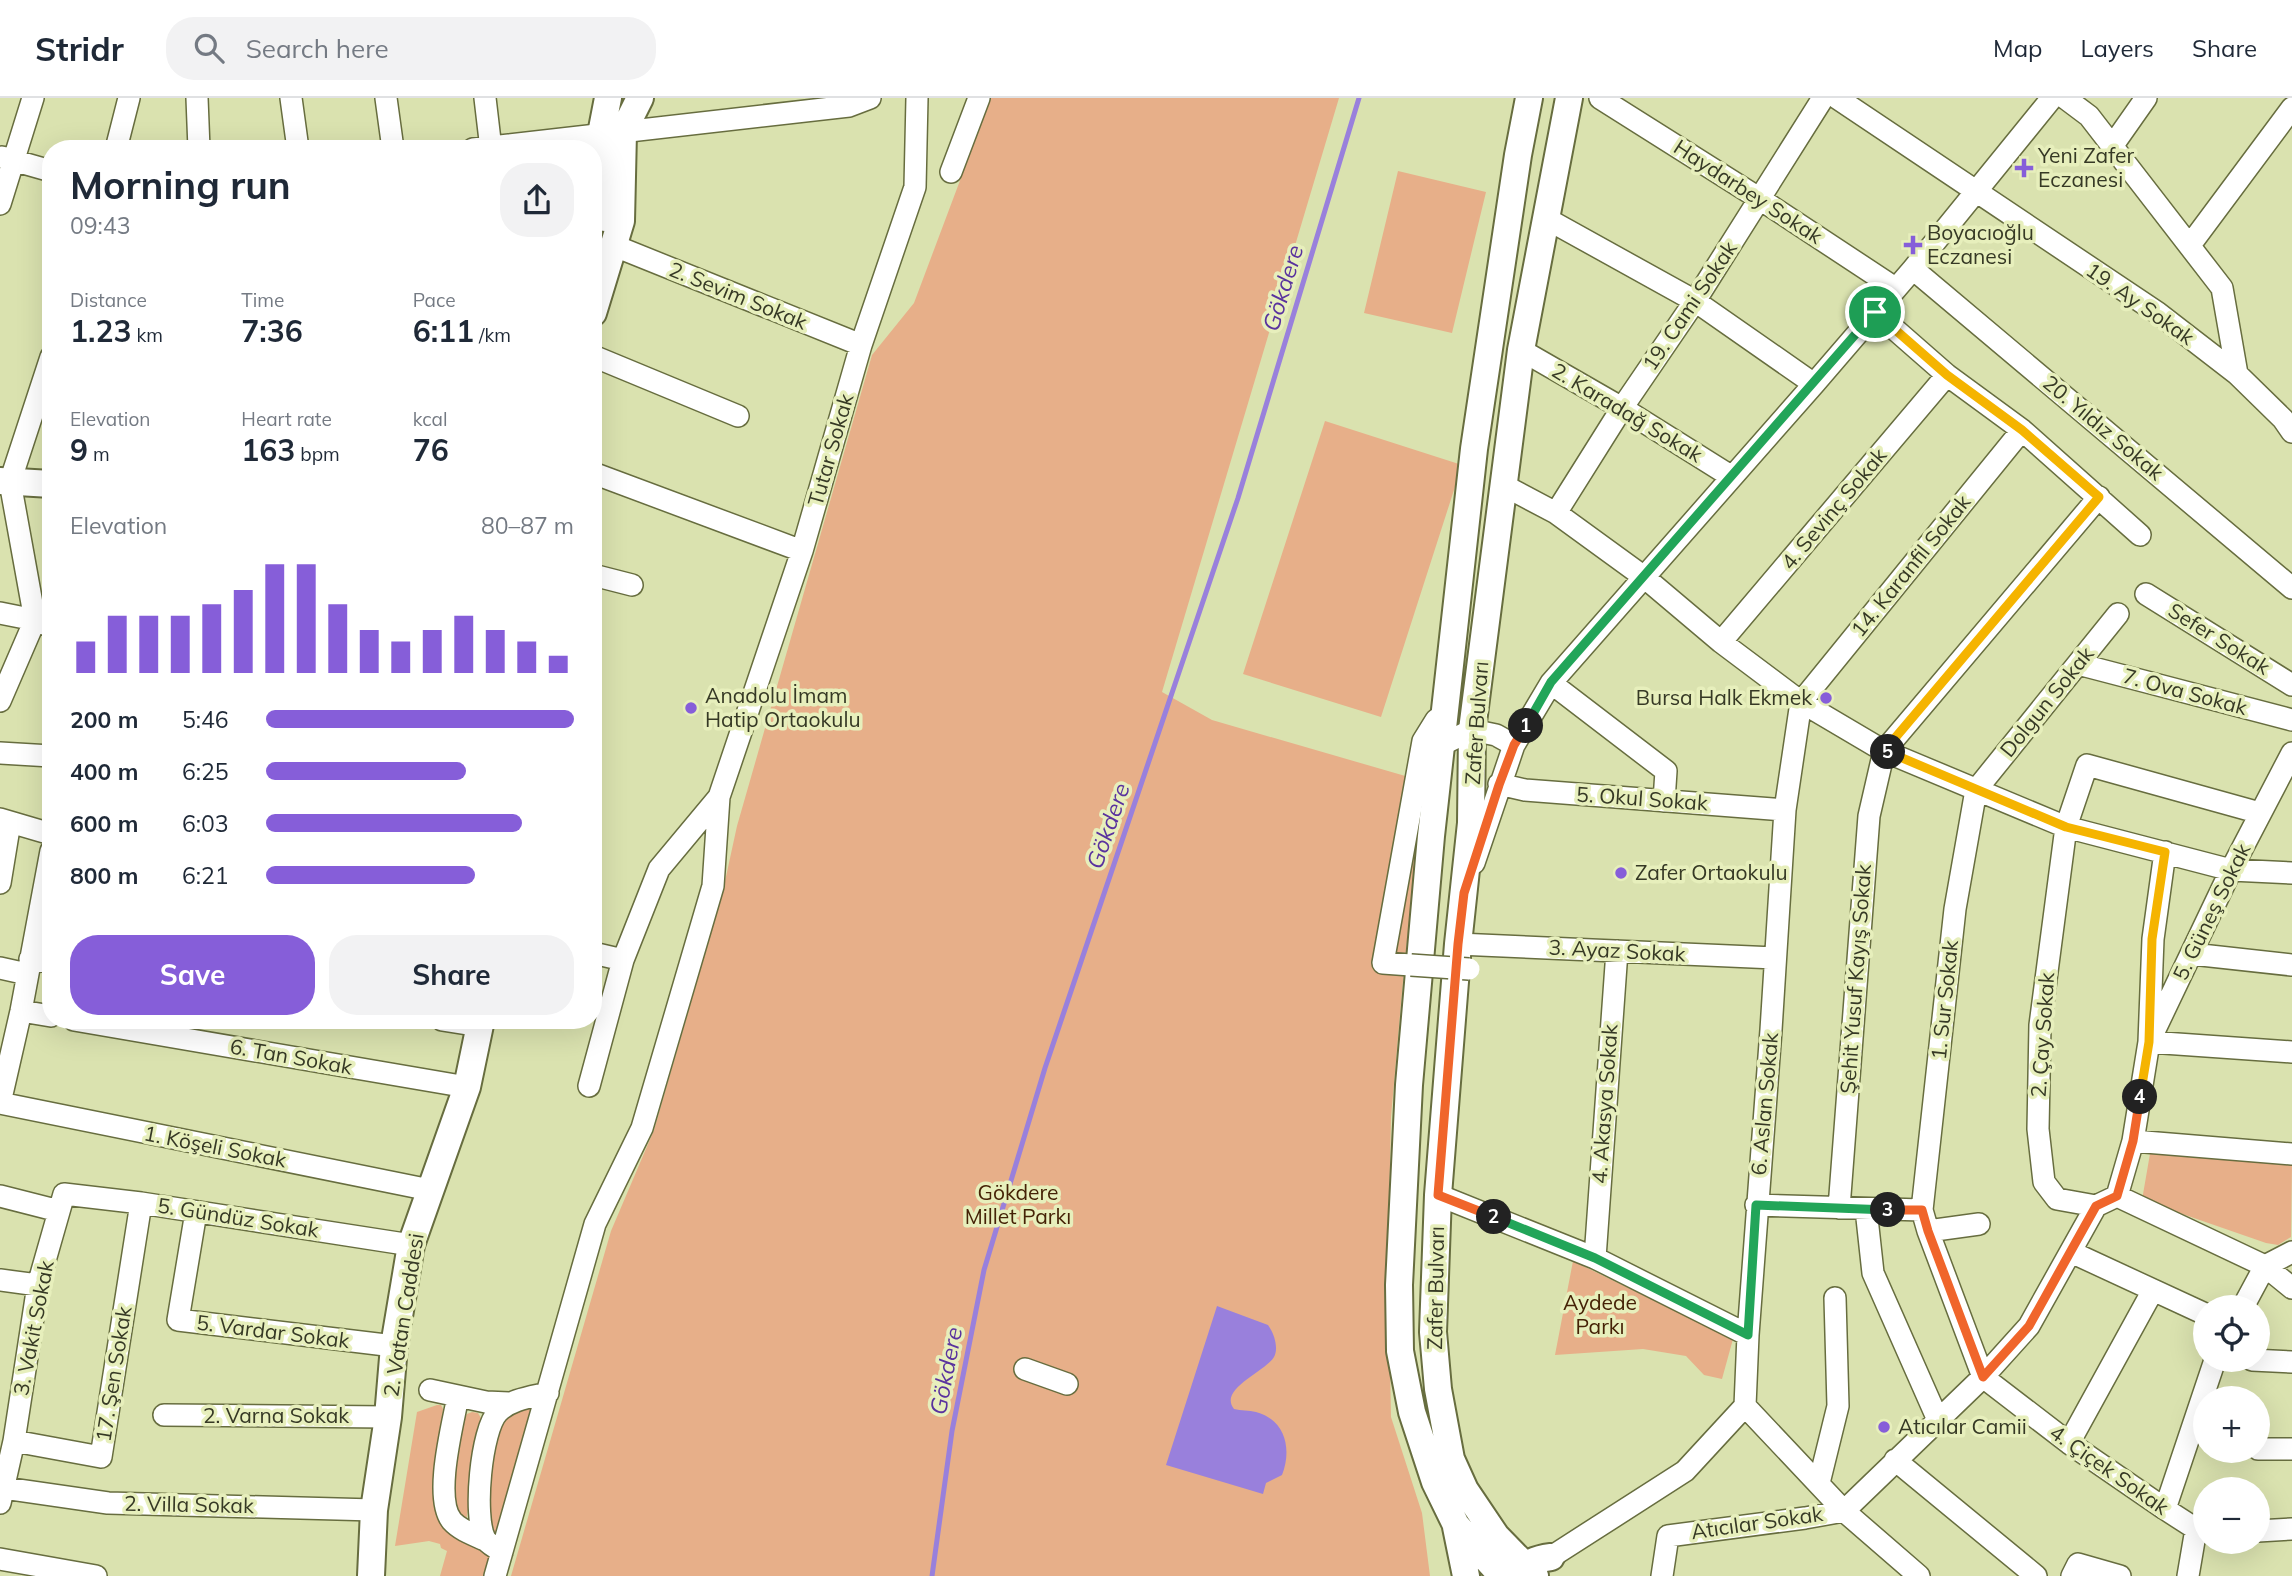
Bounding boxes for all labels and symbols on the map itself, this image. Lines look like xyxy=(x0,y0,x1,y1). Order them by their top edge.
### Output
street label: Haydarbey Sokak xyxy=(1669,133,1828,249)
place label: Yeni Zafer Eczanesi xyxy=(2037,142,2134,192)
marker: Yeni Zafer Eczanesi xyxy=(2016,160,2032,176)
place label: Boyacıoğlu Eczanesi xyxy=(1927,219,2034,269)
street label: 19. Cami Sokak xyxy=(1636,236,1742,375)
marker: Boyacıoğlu Eczanesi xyxy=(1905,237,1921,253)
water label: Gökdere xyxy=(1256,241,1309,334)
street label: 2. Sevim Sokak xyxy=(666,256,811,335)
street label: 19. Ay Sokak xyxy=(2081,256,2200,350)
pin xyxy=(1845,282,1905,342)
street label: 2. Karadağ Sokak xyxy=(1547,357,1708,468)
street label: 20. Yıldız Sokak xyxy=(2038,369,2170,485)
street label: Tutar Sokak xyxy=(802,390,859,509)
street label: 4. Sevinç Sokak xyxy=(1775,442,1892,574)
street label: 14. Karanfil Sokak xyxy=(1845,489,1976,642)
street label: Sefer Sokak xyxy=(2164,597,2275,680)
street label: Dolgun Sokak xyxy=(1994,641,2099,762)
street label: Zafer Bulvarı xyxy=(1459,660,1493,786)
street label: 7. Ova Sokak xyxy=(2120,662,2250,720)
place label: Anadolu İmam Hatip Ortaokulu xyxy=(705,682,861,732)
place label: Bursa Halk Ekmek xyxy=(1636,684,1812,710)
marker: Bursa Halk Ekmek xyxy=(1818,690,1834,706)
marker: Anadolu İmam Hatip Ortaokulu xyxy=(683,700,699,716)
pin: 1 xyxy=(1508,708,1544,744)
pin: 5 xyxy=(1870,734,1906,770)
water label: Gökdere xyxy=(1079,779,1136,872)
street label: 5. Okul Sokak xyxy=(1575,780,1709,816)
street label: 5. Güneş Sokak xyxy=(2167,839,2256,984)
place label: Zafer Ortaokulu xyxy=(1635,859,1788,885)
street label: Şehit Yusuf Kayış Sokak xyxy=(1834,863,1876,1095)
marker: Zafer Ortaokulu xyxy=(1613,865,1629,881)
street label: 3. Ayaz Sokak xyxy=(1548,933,1686,967)
street label: 1. Sur Sokak xyxy=(1925,938,1963,1061)
street label: 2. Çay Sokak xyxy=(2025,971,2059,1098)
street label: 4. Akasya Sokak xyxy=(1585,1023,1623,1185)
street label: 6. Aslan Sokak xyxy=(1745,1031,1783,1176)
street label: 6. Tan Sokak xyxy=(228,1032,354,1080)
pin: 4 xyxy=(2122,1080,2158,1114)
street label: 1. Köşeli Sokak xyxy=(142,1119,289,1173)
park label: Gökdere Millet Parkı xyxy=(965,1179,1071,1229)
street label: 5. Gündüz Sokak xyxy=(156,1191,321,1243)
pin: 3 xyxy=(1870,1192,1906,1228)
pin: 2 xyxy=(1476,1200,1512,1234)
street label: Zafer Bulvarı xyxy=(1421,1226,1449,1350)
street label: 2. Vatan Caddesi xyxy=(377,1231,429,1399)
street label: 3. Vakit Sokak xyxy=(7,1258,59,1397)
park label: Aydede Parkı xyxy=(1563,1289,1637,1339)
street label: 17. Şen Sokak xyxy=(89,1304,137,1444)
street label: 5. Vardar Sokak xyxy=(195,1309,351,1353)
water label: Gökdere xyxy=(923,1325,968,1417)
street label: 2. Varna Sokak xyxy=(203,1402,349,1428)
place label: Atıcılar Camii xyxy=(1898,1413,2027,1439)
marker: Atıcılar Camii xyxy=(1876,1419,1892,1435)
street label: 4. Çiçek Sokak xyxy=(2045,1419,2174,1520)
street label: 2. Villa Sokak xyxy=(124,1490,254,1518)
street label: Atıcılar Sokak xyxy=(1689,1500,1825,1544)

